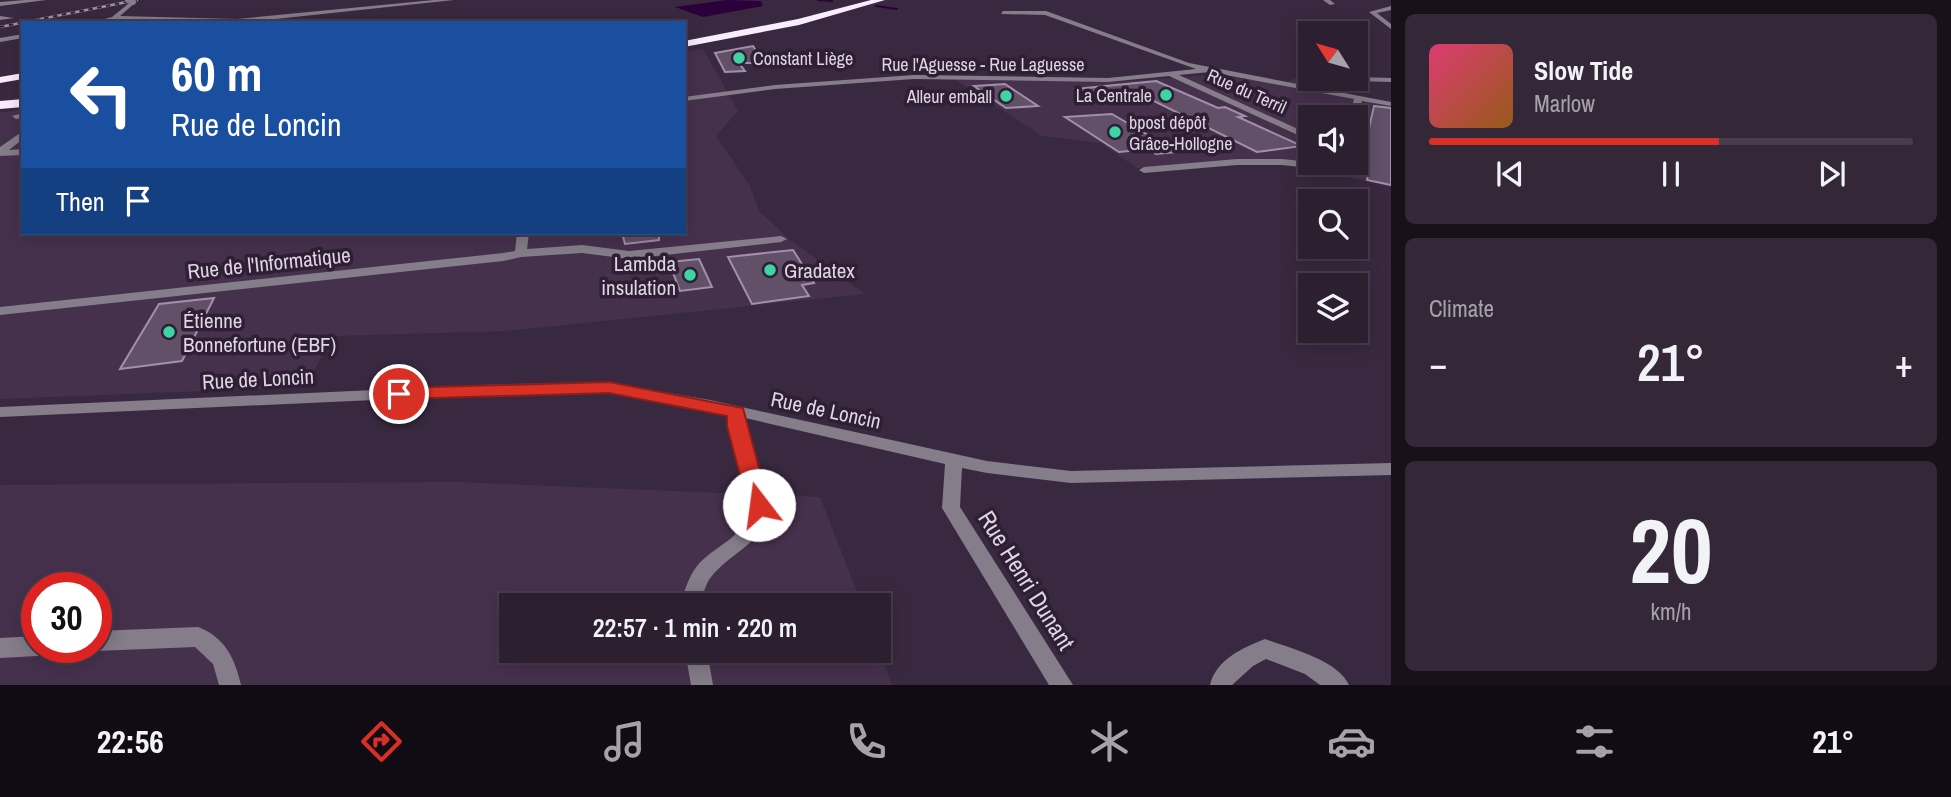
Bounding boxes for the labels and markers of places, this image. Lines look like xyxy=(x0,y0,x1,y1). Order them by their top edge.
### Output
place label: Constant Liège xyxy=(753,46,853,71)
marker: Constant Liège xyxy=(731,50,747,66)
place label: La Centrale xyxy=(1076,83,1152,108)
place label: Alleur emball xyxy=(906,84,992,109)
marker: La Centrale xyxy=(1158,87,1174,103)
marker: Alleur emball xyxy=(998,88,1014,104)
place label: bpost dépôt Grâce-Hollogne xyxy=(1129,110,1232,156)
marker: bpost dépôt Grâce-Hollogne xyxy=(1107,124,1123,140)
place label: Lambda insulation xyxy=(601,249,676,302)
place label: Gradatex xyxy=(784,256,855,285)
marker: Gradatex xyxy=(762,262,778,278)
marker: Lambda insulation xyxy=(682,267,698,283)
place label: Étienne Bonnefortune (EBF) xyxy=(183,306,336,359)
marker: Étienne Bonnefortune (EBF) xyxy=(161,324,177,340)
pin xyxy=(369,364,429,424)

